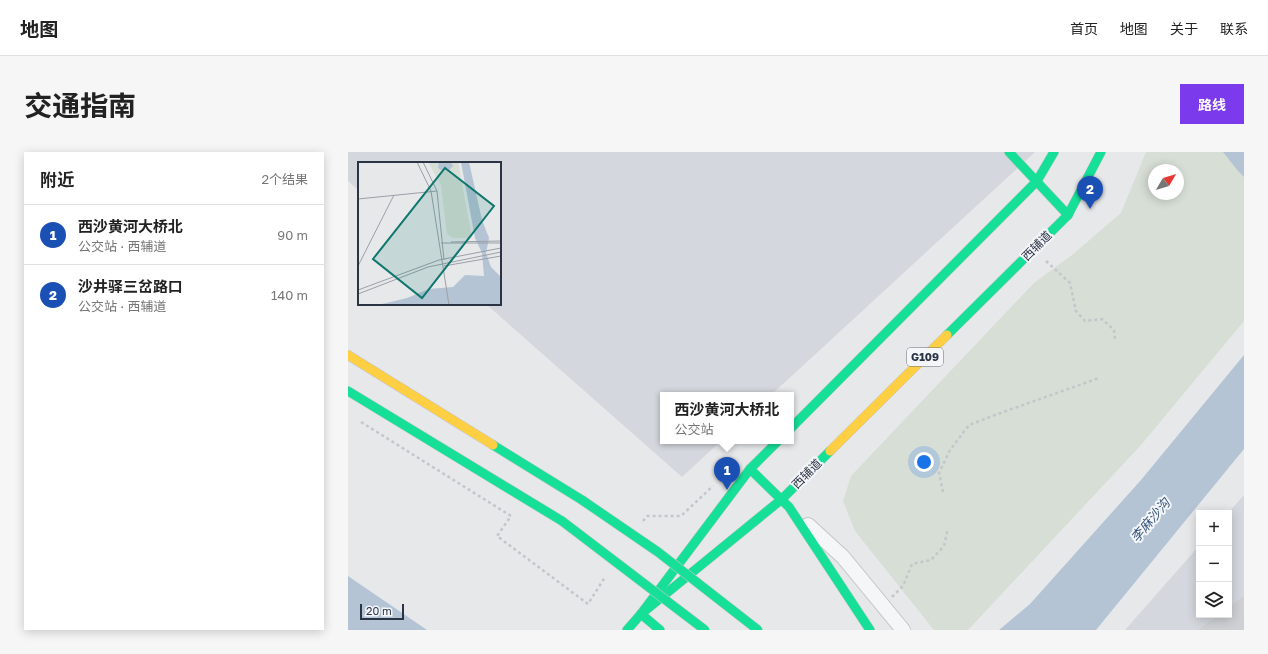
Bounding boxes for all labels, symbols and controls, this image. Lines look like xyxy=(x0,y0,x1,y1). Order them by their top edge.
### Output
text: 地图 xyxy=(20,17,58,40)
text: 首页 xyxy=(1070,20,1098,37)
text: 地图 xyxy=(1120,20,1148,37)
text: 关于 xyxy=(1170,20,1198,37)
text: 联系 xyxy=(1220,20,1248,37)
button: 路线 xyxy=(1180,84,1244,124)
text: 交通指南 xyxy=(24,89,136,122)
inset map xyxy=(358,162,501,305)
north arrow xyxy=(1148,164,1184,200)
text: 附近 xyxy=(40,169,74,190)
text: 2个结果 xyxy=(261,171,308,187)
pin: 2 xyxy=(1077,176,1103,209)
text: 西沙黄河大桥北 xyxy=(78,217,183,235)
text: 1 xyxy=(50,227,56,243)
text: 90 m xyxy=(277,227,308,243)
street label: 西辅道 xyxy=(1019,228,1055,264)
text: 公交站 · 西辅道 xyxy=(78,238,166,254)
text: 沙井驿三岔路口 xyxy=(78,277,183,295)
text: 2 xyxy=(49,287,57,303)
text: 140 m xyxy=(271,287,308,303)
text: 公交站 · 西辅道 xyxy=(78,298,166,314)
road number: G109 xyxy=(907,348,943,366)
popup xyxy=(660,392,794,444)
text: 西沙黄河大桥北 xyxy=(674,400,780,418)
text: 公交站 xyxy=(674,421,714,437)
your location xyxy=(914,452,934,472)
street label: 西辅道 xyxy=(789,456,825,492)
pin: 1 xyxy=(714,457,740,490)
water label: 李麻沙沟 xyxy=(1127,493,1174,545)
map controls xyxy=(1196,510,1232,618)
button: + xyxy=(1196,510,1232,546)
button: − xyxy=(1196,546,1232,582)
button: layers xyxy=(1196,582,1232,618)
scale bar xyxy=(360,602,404,621)
text: 20 m xyxy=(366,604,392,617)

